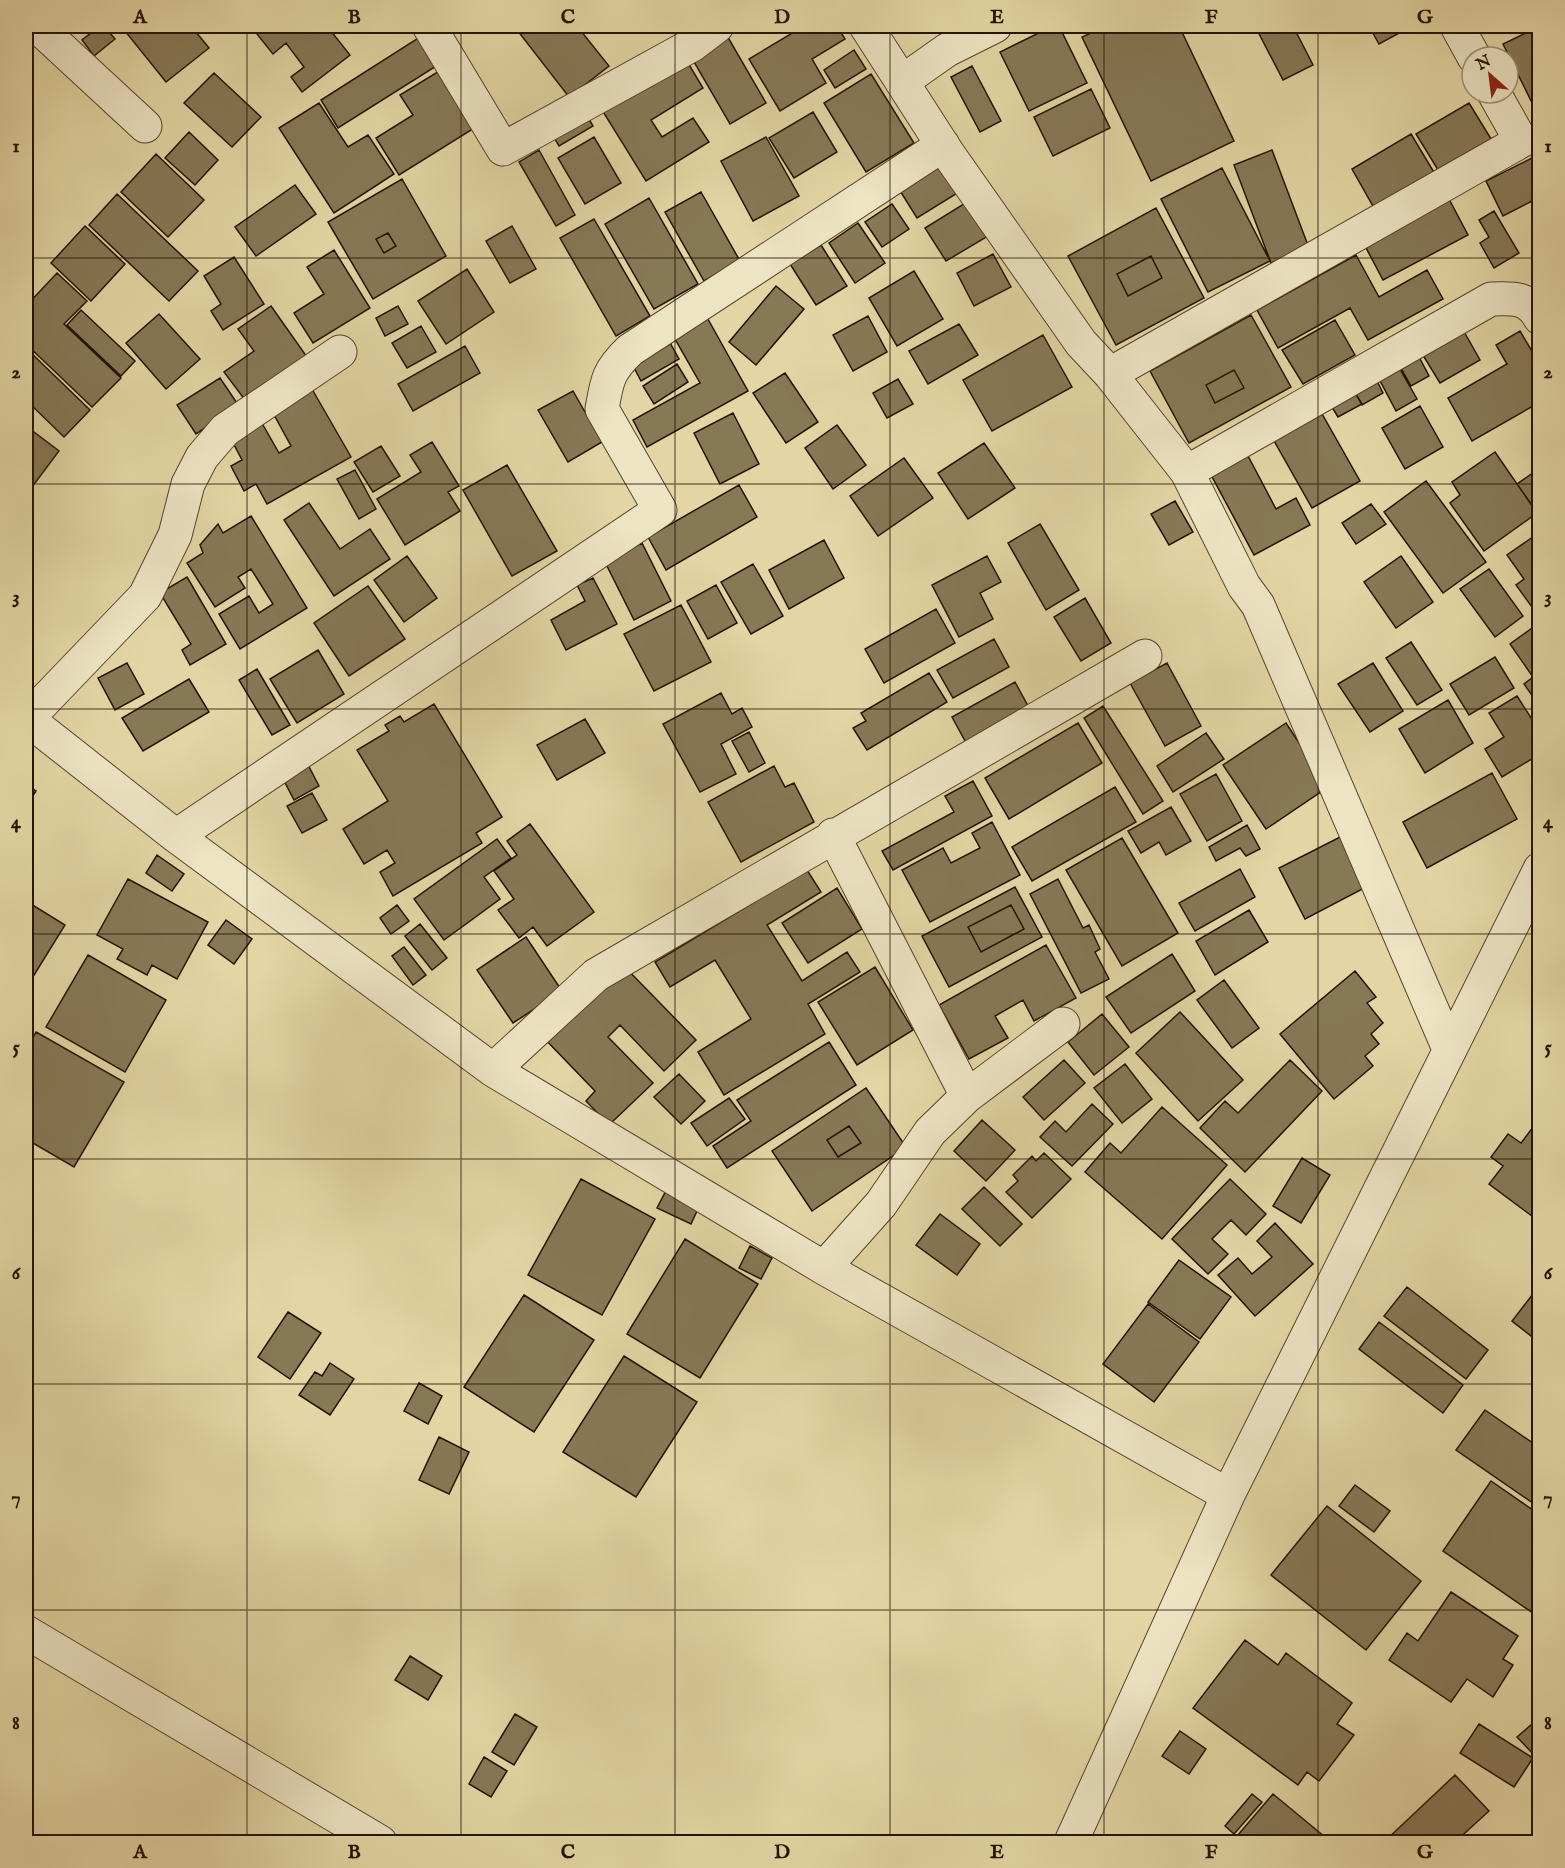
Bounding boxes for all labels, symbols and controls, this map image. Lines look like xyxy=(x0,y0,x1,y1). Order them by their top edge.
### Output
text: A xyxy=(132,5,148,30)
text: B xyxy=(347,5,361,30)
text: C xyxy=(561,5,575,30)
text: D xyxy=(774,5,790,30)
text: E xyxy=(990,5,1004,30)
text: F xyxy=(1205,5,1218,30)
text: G xyxy=(1417,5,1434,30)
north arrow xyxy=(1460,45,1520,105)
text: N xyxy=(1472,51,1495,76)
text: 1 xyxy=(12,134,20,159)
text: 1 xyxy=(1544,134,1552,159)
text: 2 xyxy=(11,360,21,385)
text: 2 xyxy=(1543,360,1553,385)
text: 3 xyxy=(12,585,20,610)
text: 3 xyxy=(1544,585,1552,610)
text: 4 xyxy=(11,810,22,835)
text: 4 xyxy=(1543,810,1554,835)
text: 5 xyxy=(12,1035,20,1060)
text: 5 xyxy=(1544,1035,1552,1060)
text: 6 xyxy=(12,1261,22,1286)
text: 6 xyxy=(1544,1261,1554,1286)
text: 7 xyxy=(11,1486,21,1511)
text: 7 xyxy=(1543,1486,1553,1511)
text: 8 xyxy=(12,1711,20,1736)
text: 8 xyxy=(1544,1711,1552,1736)
text: A xyxy=(132,1840,148,1865)
text: B xyxy=(347,1840,361,1865)
text: C xyxy=(561,1840,575,1865)
text: D xyxy=(774,1840,790,1865)
text: E xyxy=(990,1840,1004,1865)
text: F xyxy=(1205,1840,1218,1865)
text: G xyxy=(1417,1840,1434,1865)

